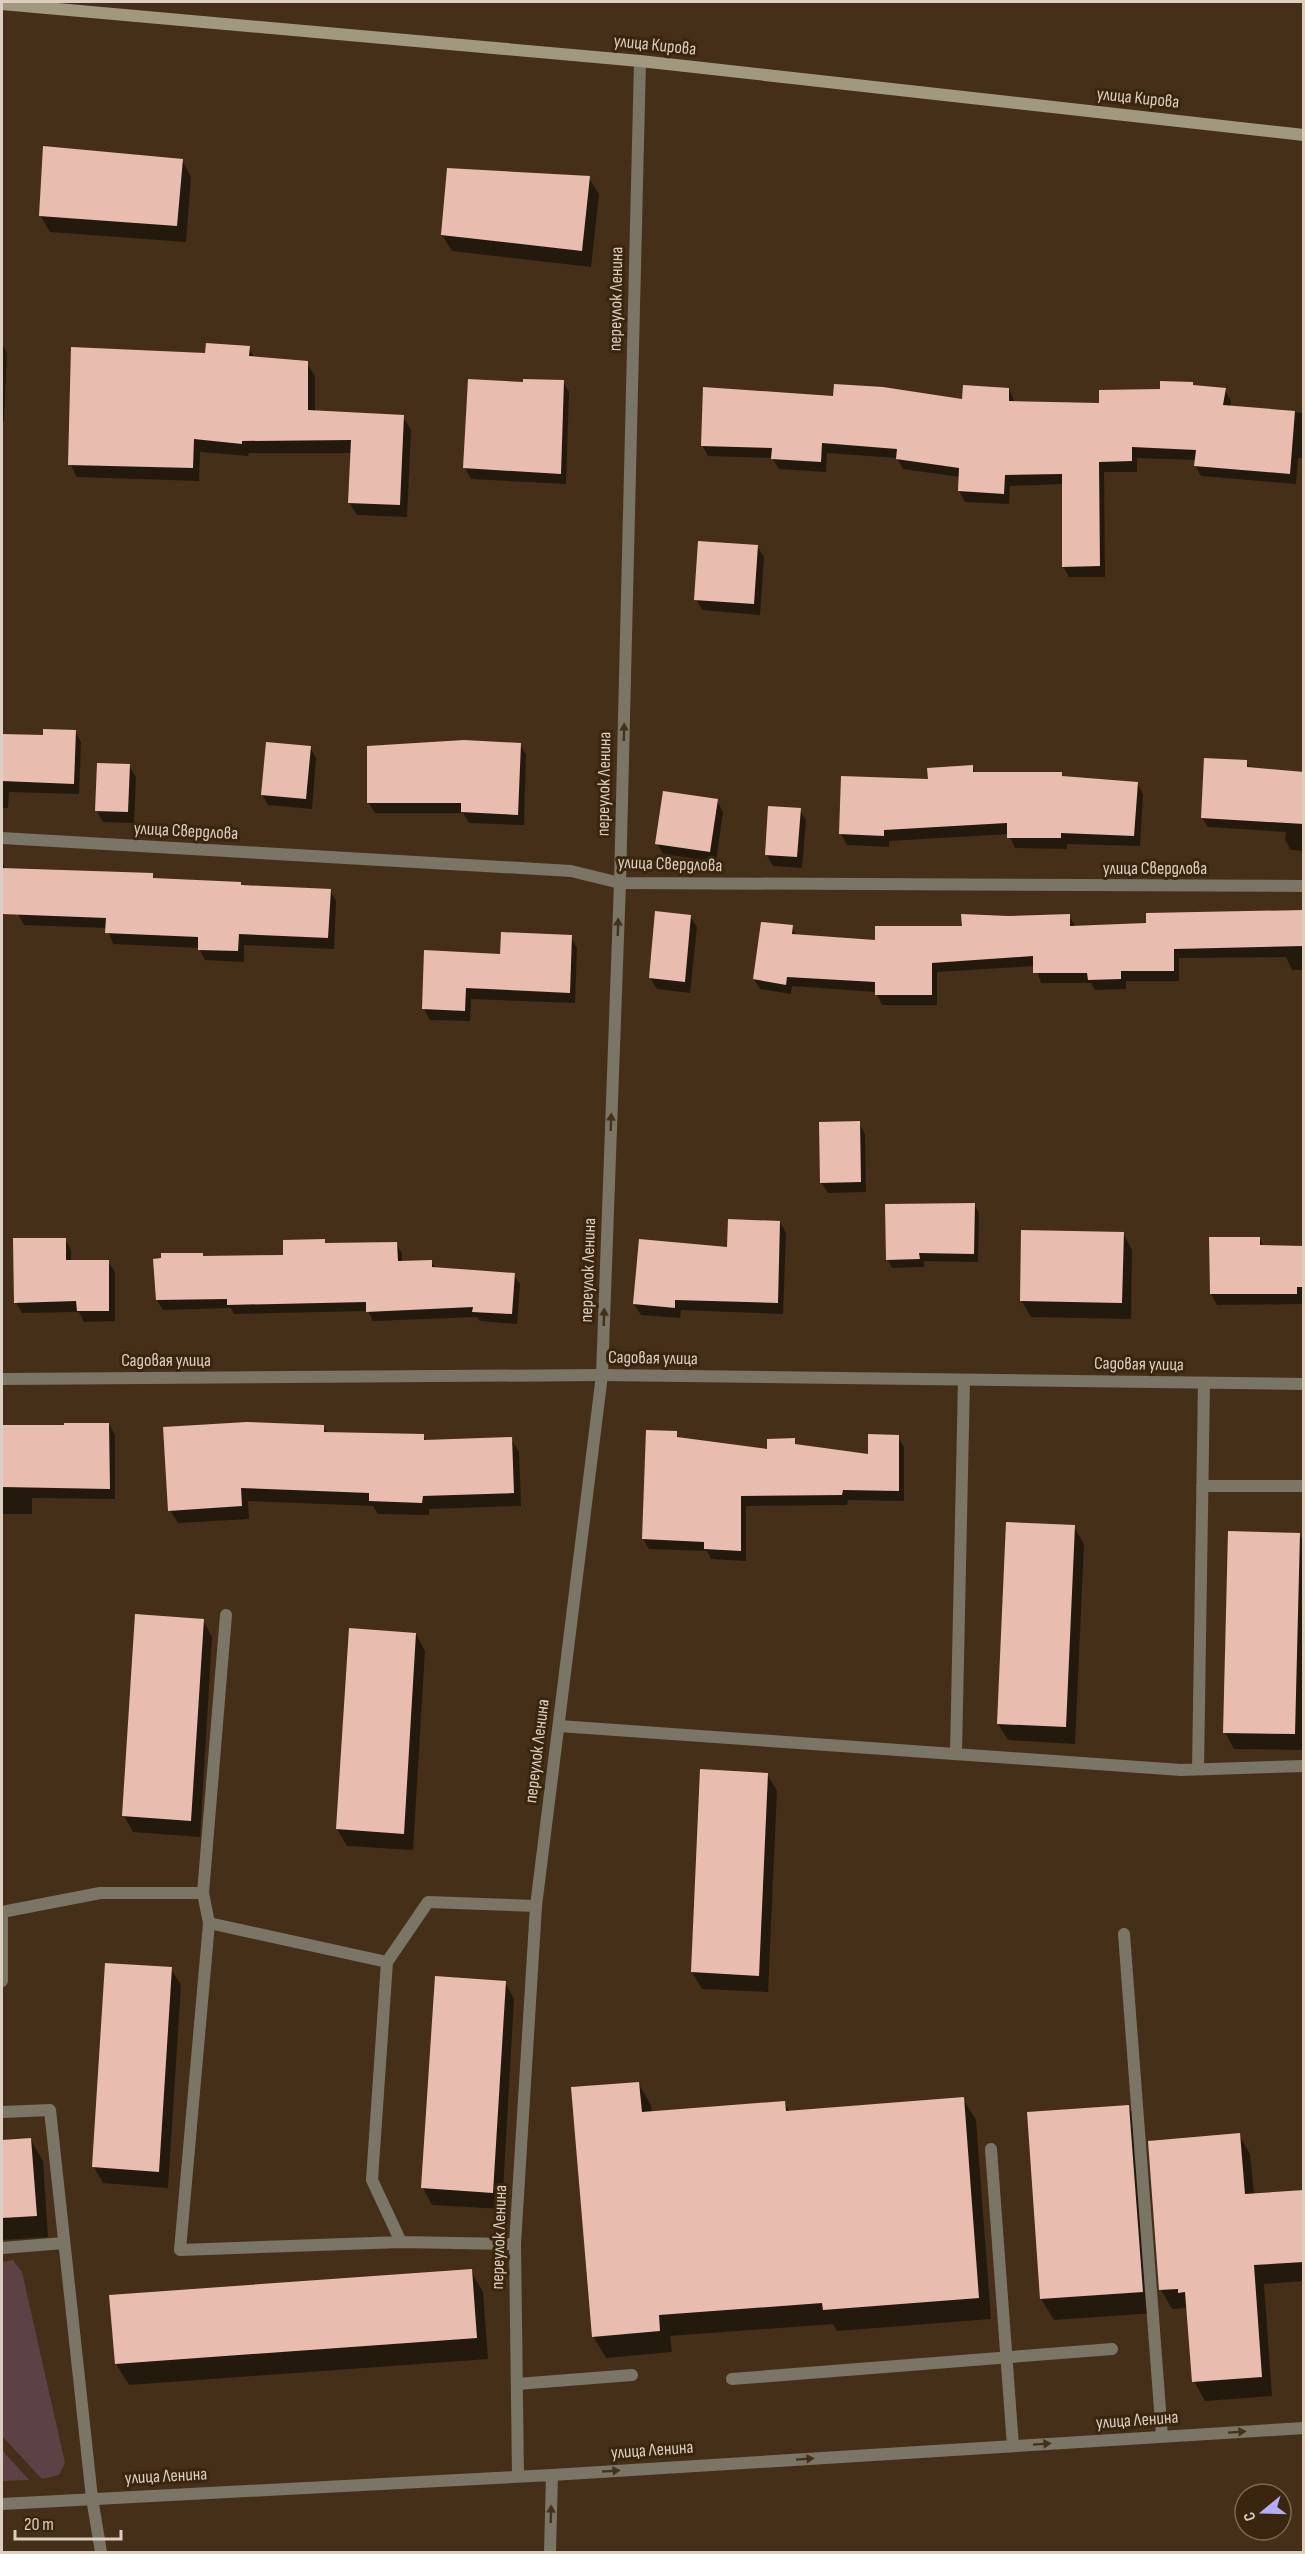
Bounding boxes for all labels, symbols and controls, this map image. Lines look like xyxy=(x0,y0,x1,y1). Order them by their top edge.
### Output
street label: улица Кирова xyxy=(613,30,697,60)
street label: улица Кирова xyxy=(1096,83,1180,113)
street label: переулок Ленина xyxy=(605,246,627,351)
one-way arrow xyxy=(619,723,628,742)
street label: переулок Ленина xyxy=(593,731,615,836)
street label: улица Свердлова xyxy=(133,818,239,844)
street label: улица Свердлова xyxy=(617,852,723,876)
street label: улица Свердлова xyxy=(1103,858,1207,879)
one-way arrow xyxy=(614,918,623,937)
one-way arrow xyxy=(607,1113,616,1132)
street label: переулок Ленина xyxy=(576,1217,600,1323)
one-way arrow xyxy=(600,1307,609,1326)
street label: Садовая улица xyxy=(608,1347,698,1369)
street label: Садовая улица xyxy=(121,1350,211,1371)
street label: Садовая улица xyxy=(1094,1353,1184,1375)
street label: переулок Ленина xyxy=(520,1698,554,1804)
street label: переулок Ленина xyxy=(487,2184,511,2290)
street label: улица Ленина xyxy=(1095,2407,1179,2433)
one-way arrow xyxy=(1227,2427,1246,2437)
street label: улица Ленина xyxy=(610,2437,694,2463)
one-way arrow xyxy=(1032,2439,1051,2449)
one-way arrow xyxy=(796,2454,815,2463)
street label: улица Ленина xyxy=(124,2463,208,2489)
one-way arrow xyxy=(601,2466,620,2475)
north arrow xyxy=(1233,2482,1293,2542)
scale bar xyxy=(15,2503,122,2541)
one-way arrow xyxy=(547,2504,556,2523)
text: С xyxy=(1240,2509,1261,2523)
text: 20 m xyxy=(24,2514,54,2535)

